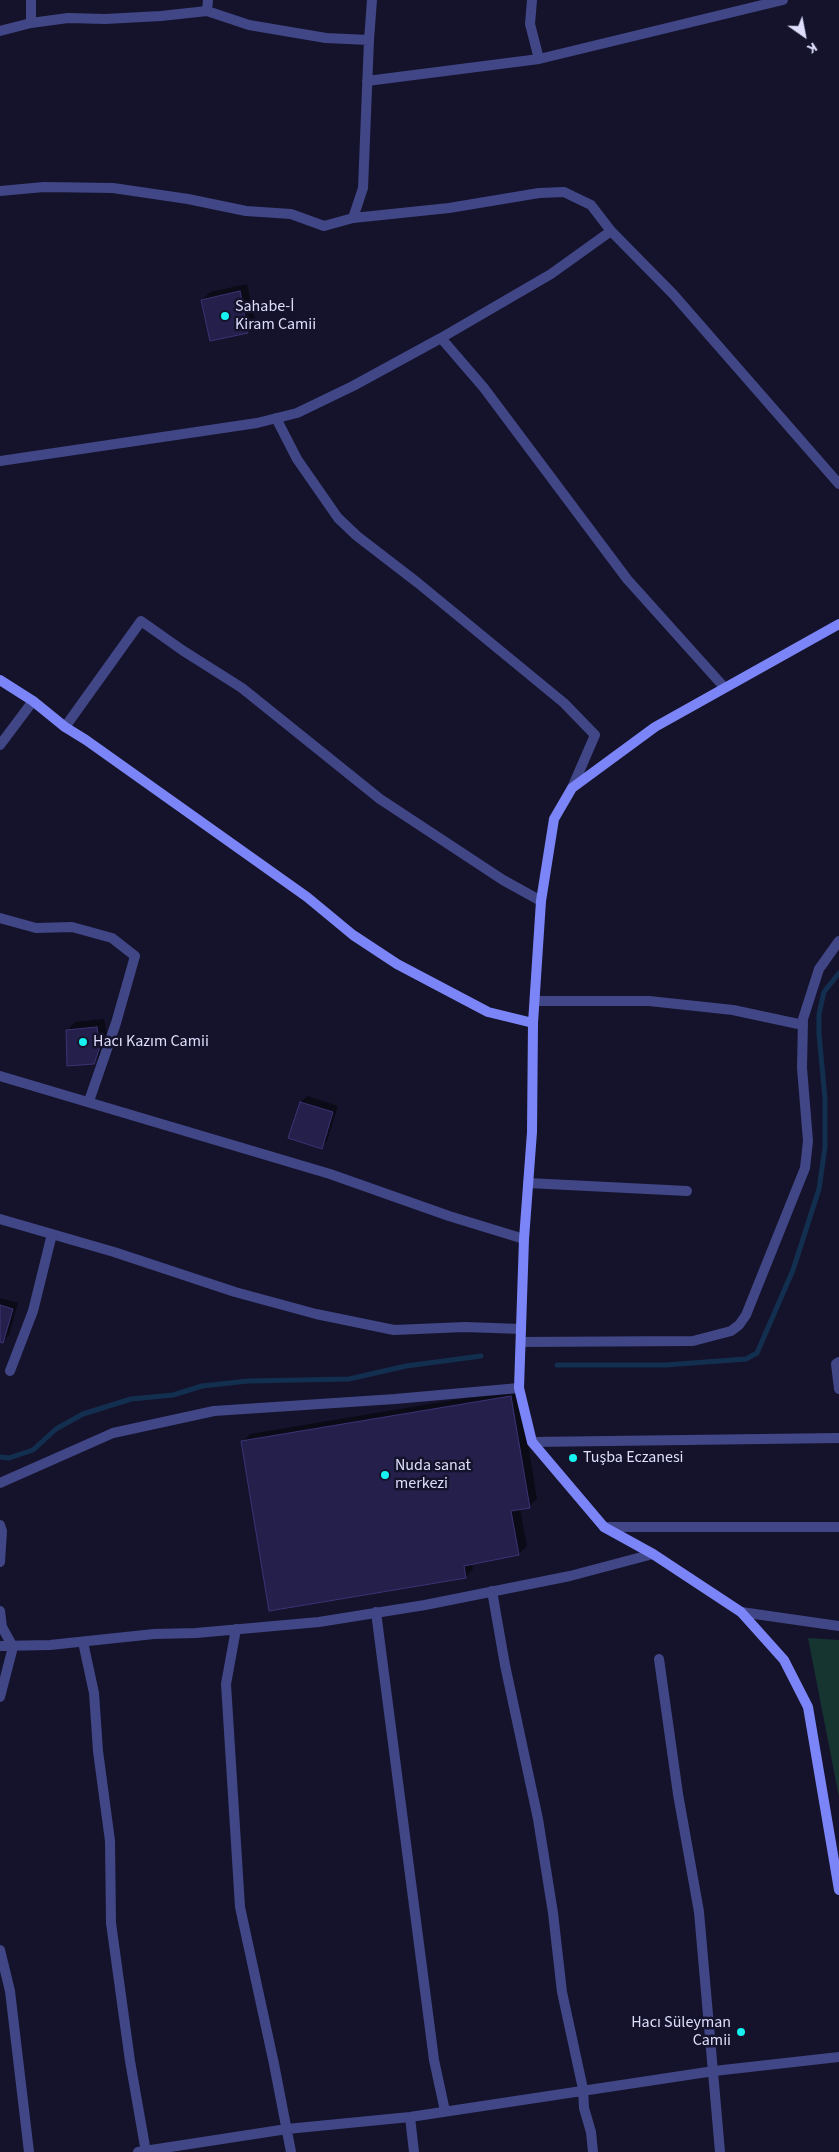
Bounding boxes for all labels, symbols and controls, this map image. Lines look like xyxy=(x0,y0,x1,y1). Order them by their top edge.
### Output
north arrow xyxy=(779,10,829,60)
text: K xyxy=(803,37,821,58)
place label: Sahabe-İ Kiram Camii xyxy=(235,297,316,335)
marker: Sahabe-İ Kiram Camii xyxy=(219,310,231,322)
place label: Hacı Kazım Camii xyxy=(93,1032,209,1052)
marker: Hacı Kazım Camii xyxy=(77,1036,89,1048)
place label: Tuşba Eczanesi xyxy=(583,1448,684,1468)
marker: Tuşba Eczanesi xyxy=(567,1452,579,1464)
place label: Nuda sanat merkezi xyxy=(395,1456,471,1494)
marker: Nuda sanat merkezi xyxy=(379,1469,391,1481)
place label: Hacı Süleyman Camii xyxy=(631,2013,731,2051)
marker: Hacı Süleyman Camii xyxy=(735,2026,747,2038)

